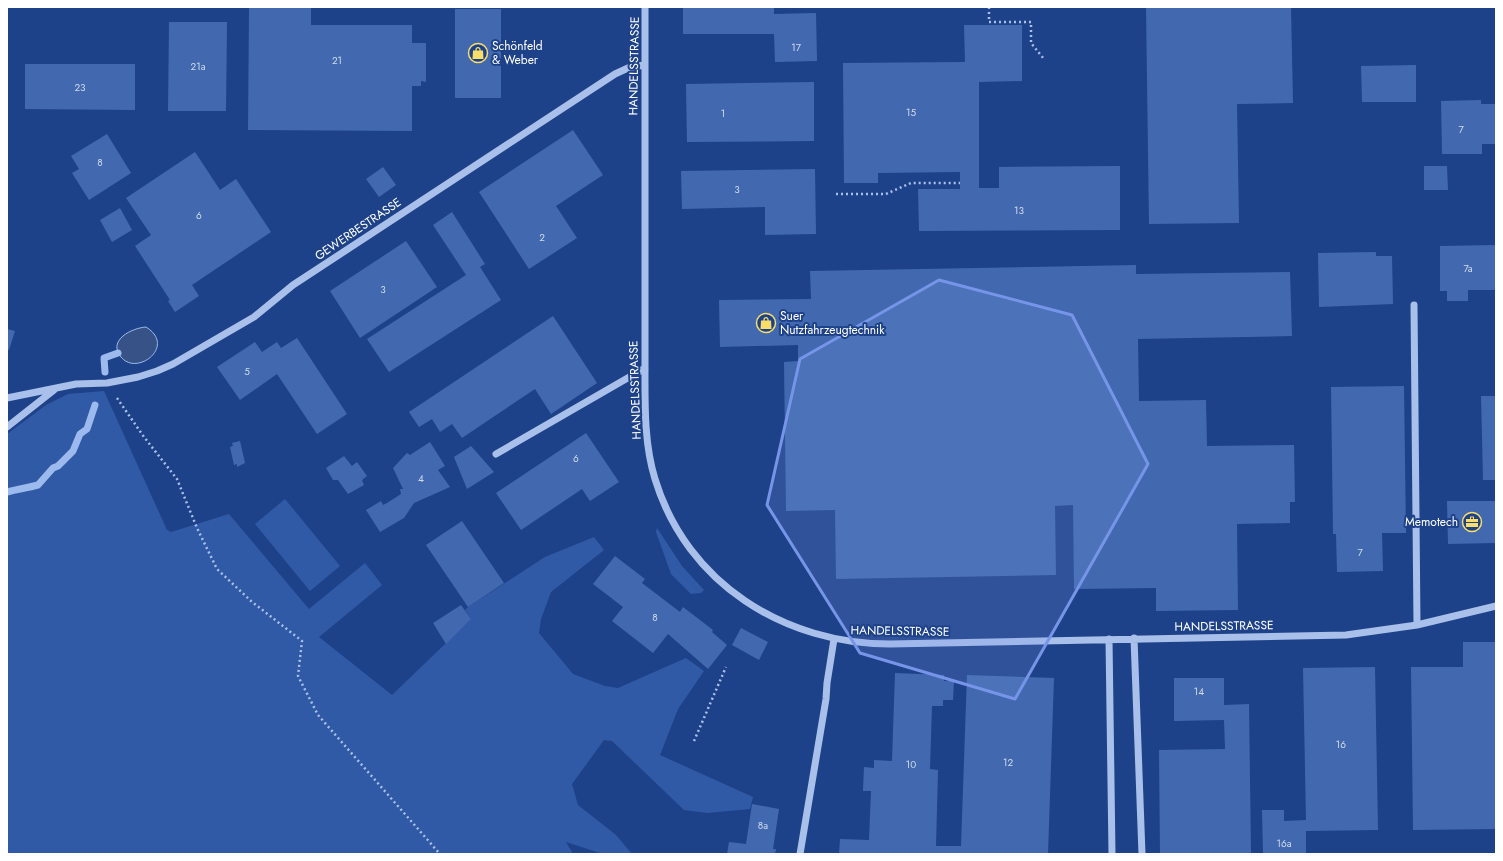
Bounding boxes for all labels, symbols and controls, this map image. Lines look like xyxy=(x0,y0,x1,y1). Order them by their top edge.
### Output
street label: HANDELSSTRASSE xyxy=(624,16,644,116)
place label: Schönfeld & Weber xyxy=(492,37,543,69)
house number: 17 xyxy=(791,40,802,55)
shop icon: Schönfeld & Weber xyxy=(467,42,489,64)
house number: 21 xyxy=(332,53,342,68)
house number: 21a xyxy=(191,59,206,74)
house number: 23 xyxy=(74,80,86,95)
house number: 15 xyxy=(906,105,916,120)
house number: 1 xyxy=(721,106,725,121)
house number: 7 xyxy=(1458,122,1464,137)
house number: 8 xyxy=(97,155,103,170)
house number: 3 xyxy=(734,182,740,197)
street label: GEWERBESTRASSE xyxy=(311,193,405,265)
house number: 13 xyxy=(1014,203,1025,218)
house number: 6 xyxy=(196,208,202,223)
house number: 2 xyxy=(539,230,545,245)
house number: 7a xyxy=(1463,261,1473,276)
house number: 3 xyxy=(380,282,386,297)
place label: Suer Nutzfahrzeugtechnik xyxy=(780,307,885,339)
shop icon: Suer Nutzfahrzeugtechnik xyxy=(755,312,777,334)
street label: HANDELSSTRASSE xyxy=(624,340,646,440)
house number: 5 xyxy=(244,364,250,379)
house number: 6 xyxy=(573,451,579,466)
house number: 4 xyxy=(418,471,424,486)
office icon: Memotech xyxy=(1461,511,1483,533)
place label: Memotech xyxy=(1405,513,1458,531)
house number: 7 xyxy=(1357,545,1363,560)
house number: 8 xyxy=(652,610,658,625)
street label: HANDELSSTRASSE xyxy=(1174,616,1274,636)
street label: HANDELSSTRASSE xyxy=(850,621,950,641)
house number: 14 xyxy=(1194,684,1204,699)
house number: 16 xyxy=(1336,737,1346,752)
house number: 12 xyxy=(1003,755,1013,770)
house number: 10 xyxy=(906,757,916,772)
house number: 8a xyxy=(758,818,768,833)
house number: 16a xyxy=(1276,836,1292,851)

